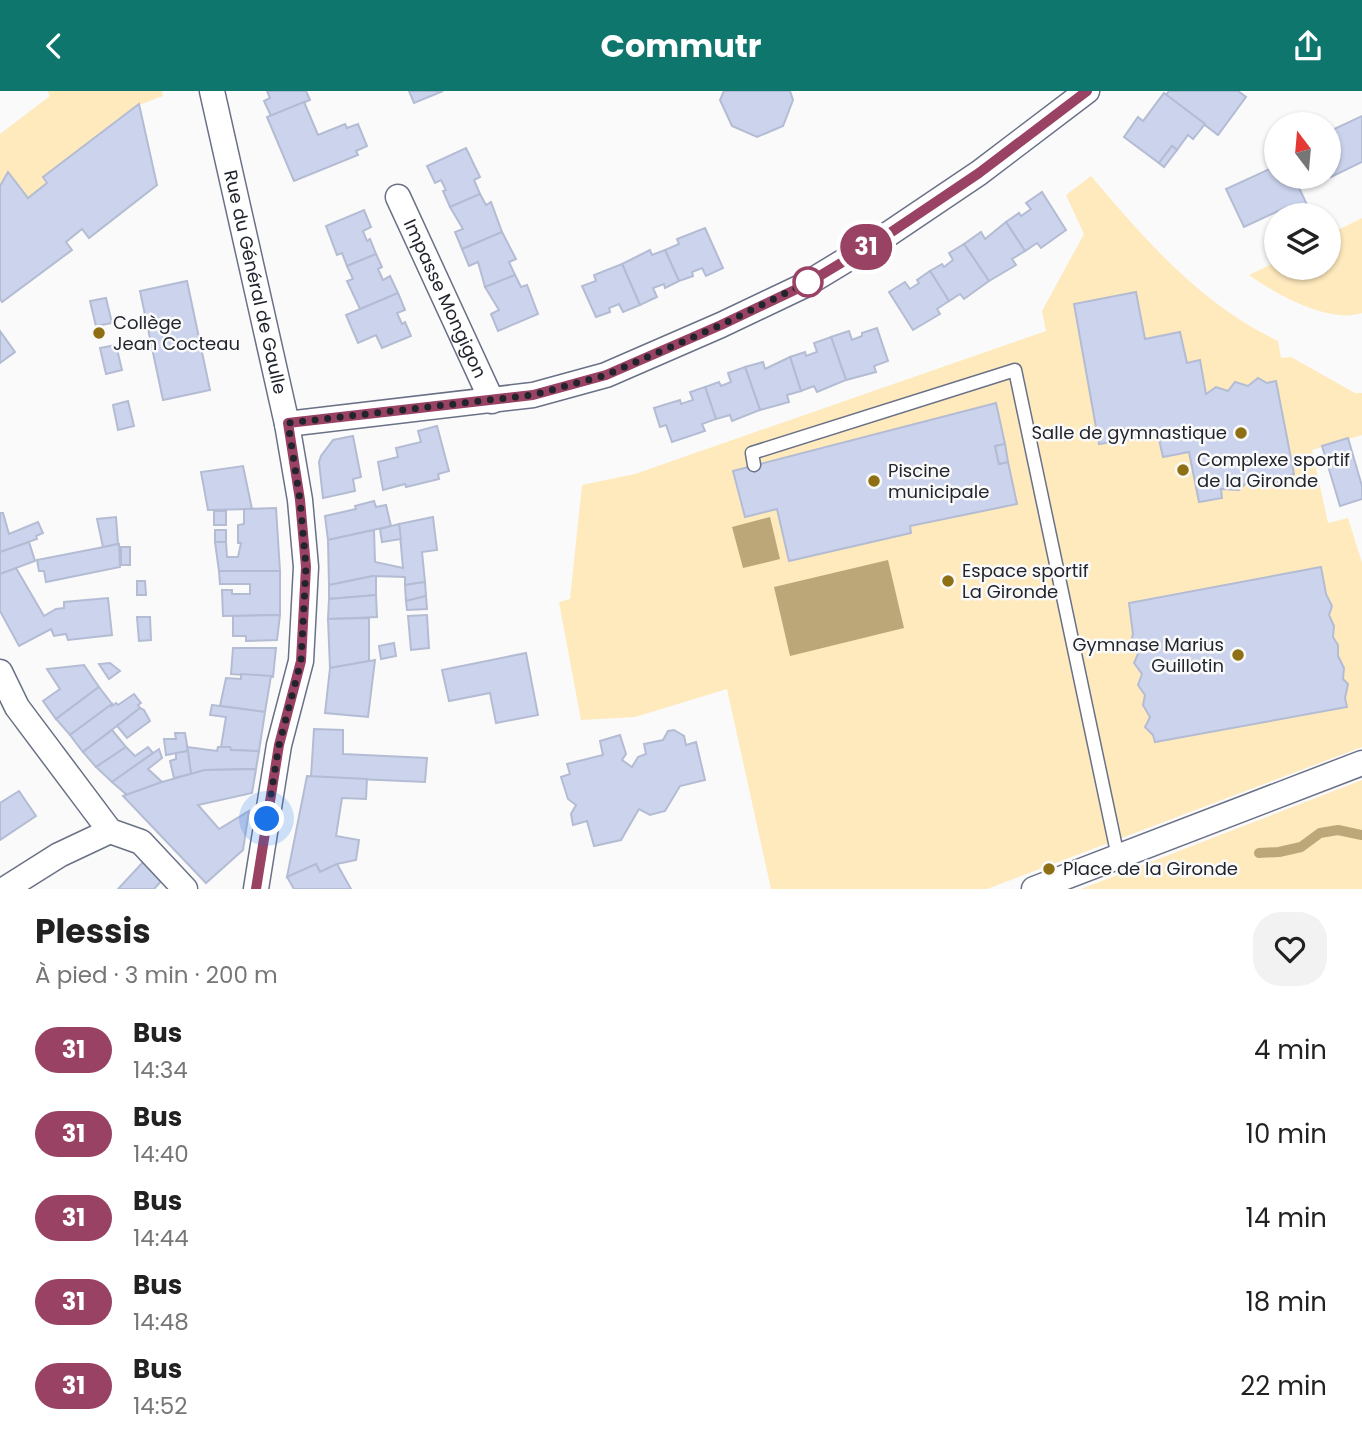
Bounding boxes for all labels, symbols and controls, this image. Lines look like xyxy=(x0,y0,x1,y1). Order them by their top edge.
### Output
text: Commutr xyxy=(601,23,761,68)
icon: back xyxy=(35,27,73,65)
icon: share xyxy=(1289,27,1327,65)
north arrow xyxy=(1264,112,1340,189)
map controls xyxy=(1264,112,1341,280)
street label: Rue du Général de Gaulle xyxy=(218,168,293,397)
button: layers xyxy=(1264,203,1341,280)
street label: Impasse Mongigon xyxy=(398,215,493,382)
line badge: 31 xyxy=(834,224,898,270)
text: 31 xyxy=(854,230,878,263)
unlabelled marker xyxy=(793,267,823,297)
place label: Collège Jean Cocteau xyxy=(113,310,240,356)
marker: Collège Jean Cocteau xyxy=(91,325,107,341)
place label: Salle de gymnastique xyxy=(1032,420,1227,445)
marker: Salle de gymnastique xyxy=(1233,425,1249,441)
place label: Complexe sportif de la Gironde xyxy=(1197,447,1350,493)
place label: Piscine municipale xyxy=(888,458,989,504)
marker: Complexe sportif de la Gironde xyxy=(1175,462,1191,478)
marker: Piscine municipale xyxy=(866,473,882,489)
place label: Espace sportif La Gironde xyxy=(962,558,1089,604)
marker: Espace sportif La Gironde xyxy=(940,573,956,589)
place label: Gymnase Marius Guillotin xyxy=(1073,632,1224,678)
marker: Gymnase Marius Guillotin xyxy=(1230,647,1246,663)
your location xyxy=(249,801,284,836)
place label: Place de la Gironde xyxy=(1063,856,1238,881)
marker: Place de la Gironde xyxy=(1041,861,1057,877)
text: Plessis xyxy=(35,908,151,955)
button: heart xyxy=(1253,912,1327,986)
text: À pied · 3 min · 200 m xyxy=(35,959,278,991)
text: Bus xyxy=(133,1015,182,1051)
text: 4 min xyxy=(1254,1032,1327,1068)
text: 31 xyxy=(62,1033,85,1066)
text: 14:34 xyxy=(133,1054,188,1086)
text: Bus xyxy=(133,1099,182,1135)
text: 10 min xyxy=(1246,1116,1327,1152)
text: 31 xyxy=(62,1117,85,1150)
text: 14:40 xyxy=(133,1138,189,1170)
text: Bus xyxy=(133,1183,182,1219)
text: 14 min xyxy=(1246,1200,1327,1236)
text: 31 xyxy=(62,1201,85,1234)
text: 14:44 xyxy=(133,1222,189,1254)
text: Bus xyxy=(133,1267,182,1303)
text: 18 min xyxy=(1246,1284,1327,1320)
text: 31 xyxy=(62,1285,85,1318)
text: 14:48 xyxy=(133,1306,189,1338)
text: Bus xyxy=(133,1351,182,1387)
text: 22 min xyxy=(1240,1368,1327,1404)
text: 31 xyxy=(62,1369,85,1402)
text: 14:52 xyxy=(133,1390,187,1422)

